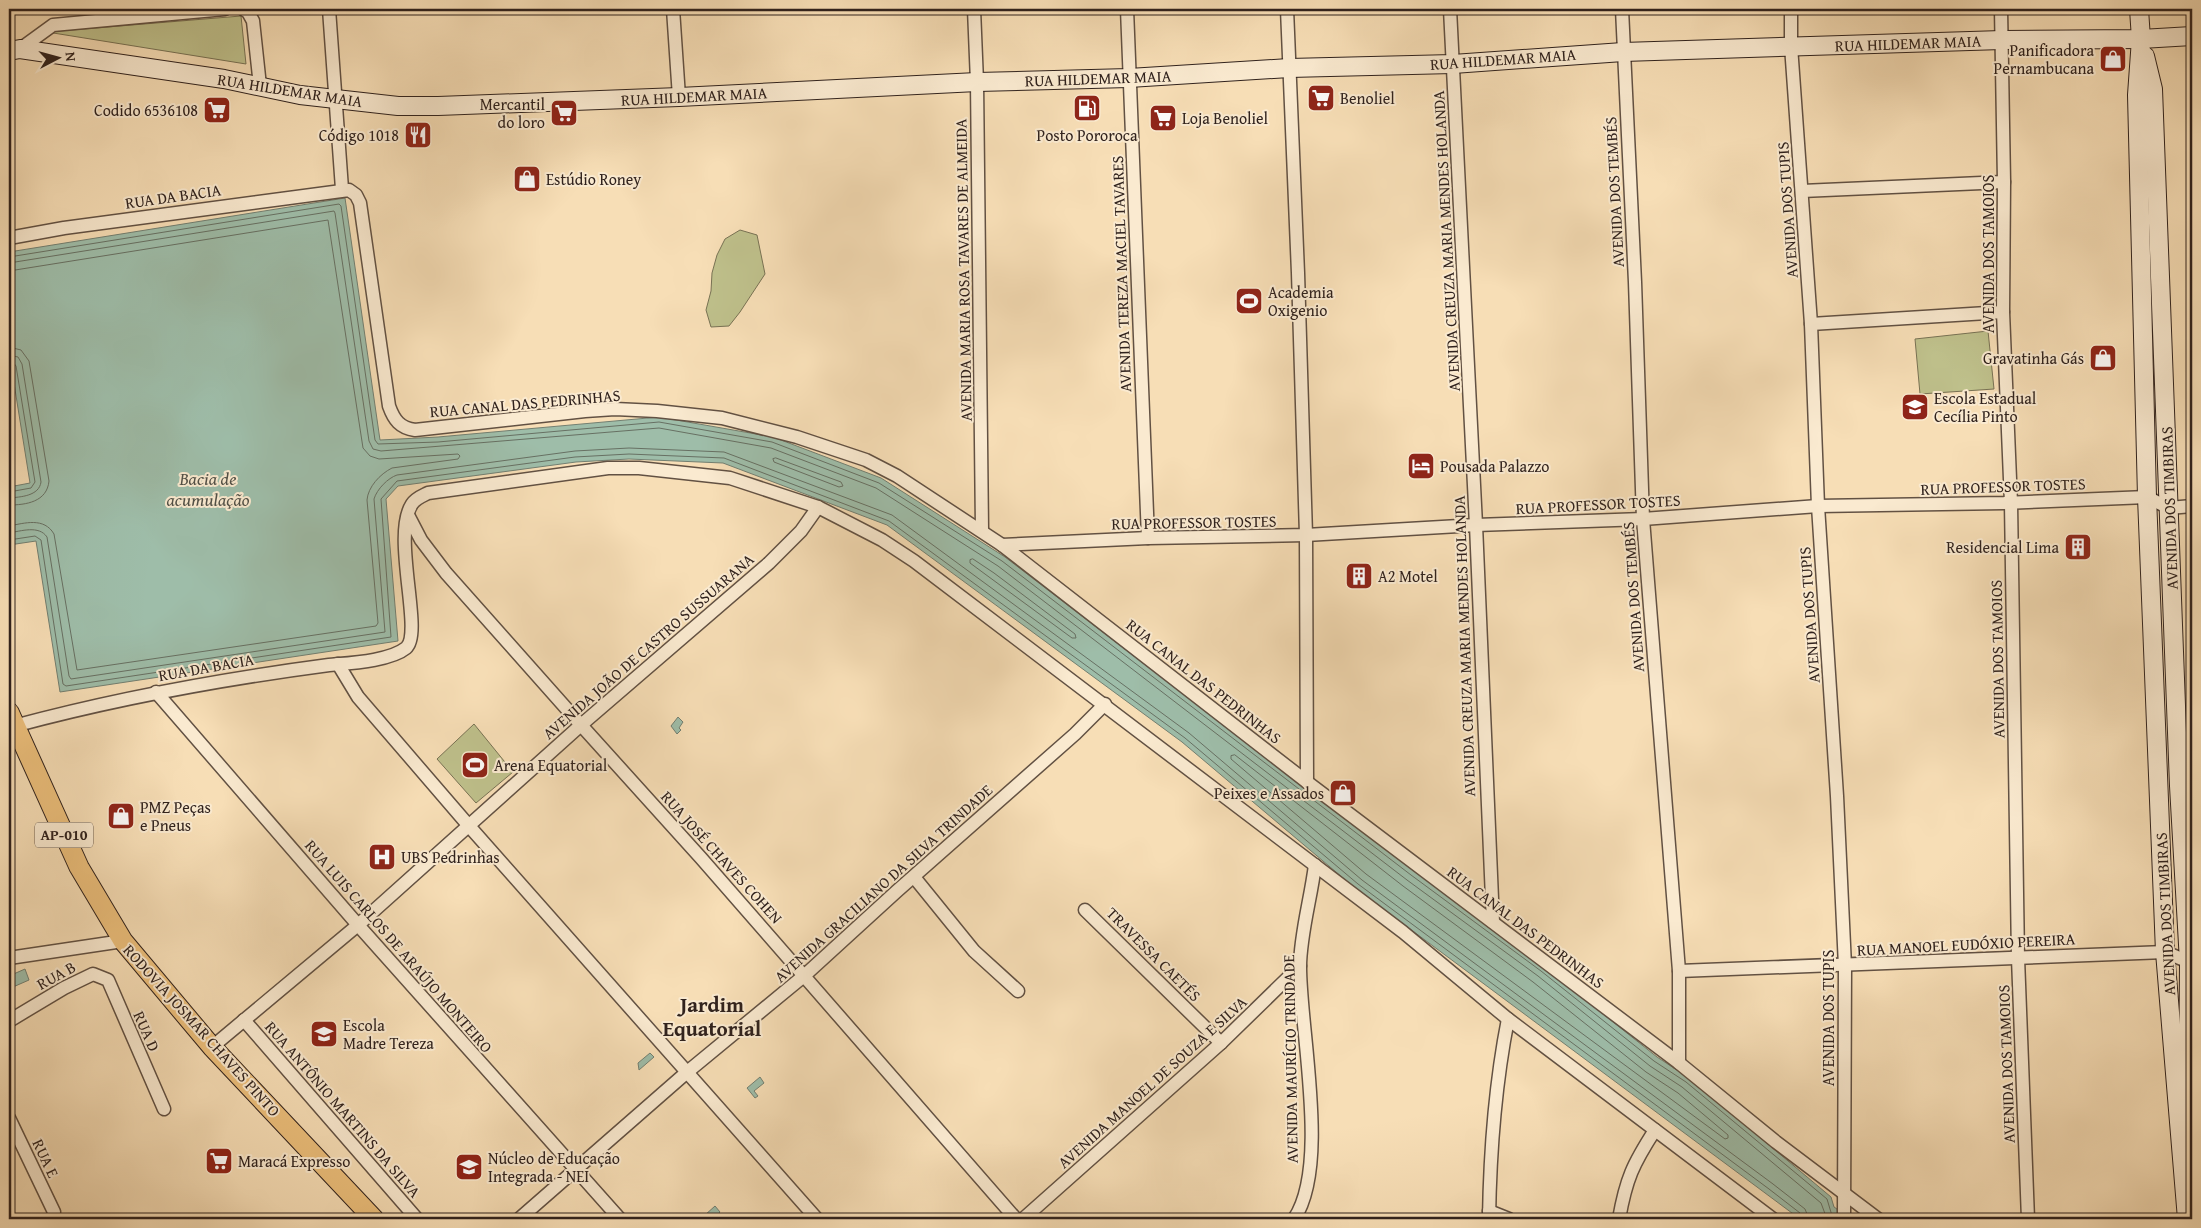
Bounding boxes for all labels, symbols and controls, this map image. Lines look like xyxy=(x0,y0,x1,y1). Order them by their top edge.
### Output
street label: RUA HILDEMAR MAIA xyxy=(1834,28,1982,58)
north arrow xyxy=(32,32,82,82)
place label: Panificadora Pernambucana xyxy=(1994,38,2094,80)
street label: RUA HILDEMAR MAIA xyxy=(1429,42,1577,76)
shop icon: Panificadora Pernambucana xyxy=(2098,44,2128,74)
text: N xyxy=(60,51,81,63)
street label: RUA HILDEMAR MAIA xyxy=(1024,63,1172,93)
street label: RUA HILDEMAR MAIA xyxy=(216,67,364,113)
street label: RUA HILDEMAR MAIA xyxy=(620,80,768,112)
supermarket icon: Benoliel xyxy=(1306,83,1336,113)
place label: Benoliel xyxy=(1340,86,1395,110)
street label: AVENIDA CREUZA MARIA MENDES HOLANDA xyxy=(1426,90,1466,392)
place label: Mercantil do loro xyxy=(480,92,546,134)
fuel station icon: Posto Pororoca xyxy=(1072,93,1102,123)
supermarket icon: Codido 6536108 xyxy=(202,95,232,125)
place label: Codido 6536108 xyxy=(94,98,198,122)
supermarket icon: Mercantil do loro xyxy=(549,98,579,128)
supermarket icon: Loja Benoliel xyxy=(1148,103,1178,133)
place label: Loja Benoliel xyxy=(1182,106,1269,130)
street label: AVENIDA DOS TEMBÉS xyxy=(1598,116,1630,268)
street label: AVENIDA MARIA ROSA TAVARES DE ALMEIDA xyxy=(948,118,978,422)
restaurant icon: Código 1018 xyxy=(403,120,433,150)
place label: Código 1018 xyxy=(319,123,399,147)
place label: Posto Pororoca xyxy=(1037,123,1138,147)
street label: AVENIDA DOS TUPIS xyxy=(1770,141,1804,279)
street label: AVENIDA TEREZA MACIEL TAVARES xyxy=(1105,155,1137,393)
shop icon: Estúdio Roney xyxy=(512,164,542,194)
place label: Estúdio Roney xyxy=(546,167,641,191)
street label: AVENIDA DOS TAMOIOS xyxy=(1976,174,2000,333)
street label: RUA DA BACIA xyxy=(124,177,223,215)
place label: Academia Oxigenio xyxy=(1268,280,1334,322)
sports icon: Academia Oxigenio xyxy=(1234,286,1264,316)
shop icon: Gravatinha Gás xyxy=(2088,343,2118,373)
place label: Gravatinha Gás xyxy=(1983,346,2084,370)
street label: RUA CANAL DAS PEDRINHAS xyxy=(429,383,621,423)
place label: Escola Estadual Cecília Pinto xyxy=(1934,386,2037,428)
school or university icon: Escola Estadual Cecília Pinto xyxy=(1900,392,1930,422)
street label: AVENIDA DOS TIMBIRAS xyxy=(2154,426,2184,590)
hotel icon: Pousada Palazzo xyxy=(1406,451,1436,481)
place label: Pousada Palazzo xyxy=(1440,454,1549,478)
water label: Bacia de acumulação xyxy=(166,465,250,513)
street label: RUA PROFESSOR TOSTES xyxy=(1920,471,2086,501)
street label: RUA PROFESSOR TOSTES xyxy=(1515,488,1681,520)
street label: AVENIDA CREUZA MARIA MENDES HOLANDA xyxy=(1447,495,1481,797)
street label: RUA PROFESSOR TOSTES xyxy=(1111,509,1277,535)
street label: AVENIDA DOS TEMBÉS xyxy=(1616,521,1650,673)
building icon: Residencial Lima xyxy=(2063,532,2093,562)
place label: Residencial Lima xyxy=(1946,535,2059,559)
street label: AVENIDA DOS TUPIS xyxy=(1792,546,1826,684)
street label: AVENIDA JOÃO DE CASTRO SUSSUARANA xyxy=(537,547,759,745)
building icon: A2 Motel xyxy=(1344,561,1374,591)
place label: A2 Motel xyxy=(1378,564,1438,588)
street label: AVENIDA DOS TAMOIOS xyxy=(1984,579,2010,739)
street label: RUA CANAL DAS PEDRINHAS xyxy=(1121,613,1287,749)
street label: RUA DA BACIA xyxy=(156,647,256,687)
sports icon: Arena Equatorial xyxy=(460,750,490,780)
place label: Arena Equatorial xyxy=(494,753,608,777)
street label: AVENIDA GRACILIANO DA SILVA TRINDADE xyxy=(768,778,998,988)
shop icon: Peixes e Assados xyxy=(1328,778,1358,808)
place label: Peixes e Assados xyxy=(1214,781,1324,805)
street label: RUA JOSÉ CHAVES COHEN xyxy=(656,785,789,929)
place label: PMZ Peças e Pneus xyxy=(140,795,211,837)
shop icon: PMZ Peças e Pneus xyxy=(106,801,136,831)
road number: AP-010 xyxy=(35,822,93,848)
street label: AVENIDA DOS TIMBIRAS xyxy=(2149,832,2181,996)
street label: RUA LUIS CARLOS DE ARAÚJO MONTEIRO xyxy=(299,834,499,1058)
hospital icon: UBS Pedrinhas xyxy=(367,842,397,872)
place label: UBS Pedrinhas xyxy=(401,845,500,869)
street label: RUA CANAL DAS PEDRINHAS xyxy=(1442,860,1610,994)
street label: TRAVESSA CAETÉS xyxy=(1101,901,1207,1007)
street label: RUA MANOEL EUDÓXIO PEREIRA xyxy=(1856,926,2076,962)
street label: RODOVIA JOSMAR CHAVES PINTO xyxy=(118,938,286,1122)
street label: AVENIDA DOS TUPIS xyxy=(1816,950,1840,1086)
street label: AVENIDA MAURÍCIO TRINDADE xyxy=(1276,954,1304,1164)
street label: RUA B xyxy=(32,955,80,995)
street label: AVENIDA DOS TAMOIOS xyxy=(1991,984,2021,1144)
district label: Jardim Equatorial xyxy=(663,989,762,1044)
street label: AVENIDA MANOEL DE SOUZA E SILVA xyxy=(1052,990,1252,1174)
street label: RUA D xyxy=(128,1007,167,1055)
place label: Escola Madre Tereza xyxy=(343,1013,434,1055)
street label: RUA ANTÔNIO MARTINS DA SILVA xyxy=(259,1015,427,1203)
school or university icon: Escola Madre Tereza xyxy=(309,1019,339,1049)
street label: RUA E xyxy=(27,1135,65,1181)
supermarket icon: Maracá Expresso xyxy=(204,1146,234,1176)
place label: Núcleo de Educação Integrada - NEI xyxy=(488,1146,620,1188)
place label: Maracá Expresso xyxy=(238,1149,350,1173)
school or university icon: Núcleo de Educação Integrada - NEI xyxy=(454,1152,484,1182)

